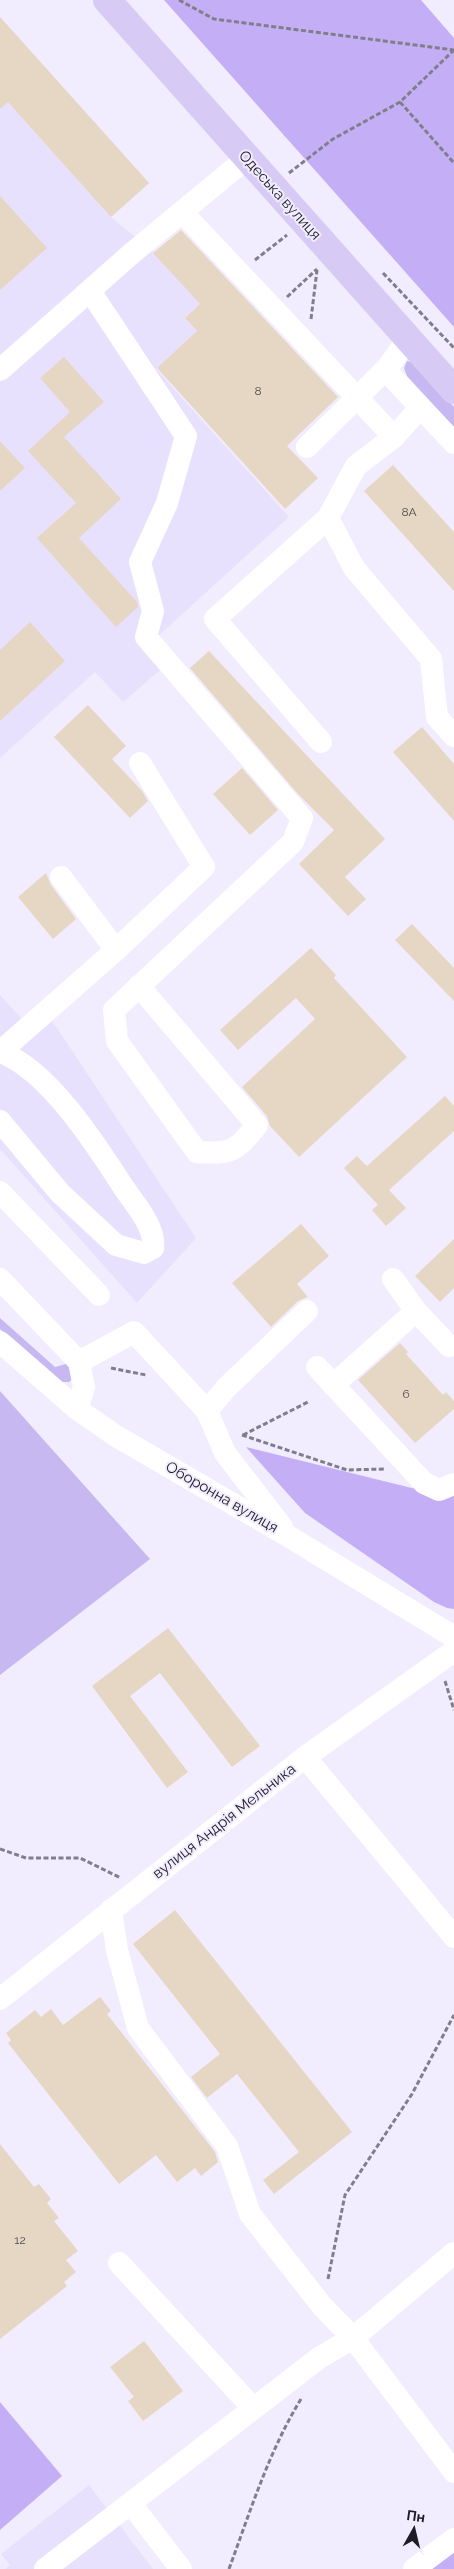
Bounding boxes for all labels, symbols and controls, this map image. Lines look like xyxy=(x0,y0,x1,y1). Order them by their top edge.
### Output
street label: Одеська вулиця xyxy=(235,147,325,243)
house number: 8 xyxy=(254,384,262,398)
house number: 8А xyxy=(401,505,417,519)
house number: 6 xyxy=(402,1387,410,1401)
street label: Оборонна вулиця xyxy=(162,1457,282,1537)
street label: вулиця Андрія Мельника xyxy=(149,1760,299,1882)
house number: 12 xyxy=(14,2233,26,2247)
north arrow xyxy=(389,2504,439,2554)
text: Пн xyxy=(405,2507,426,2525)

